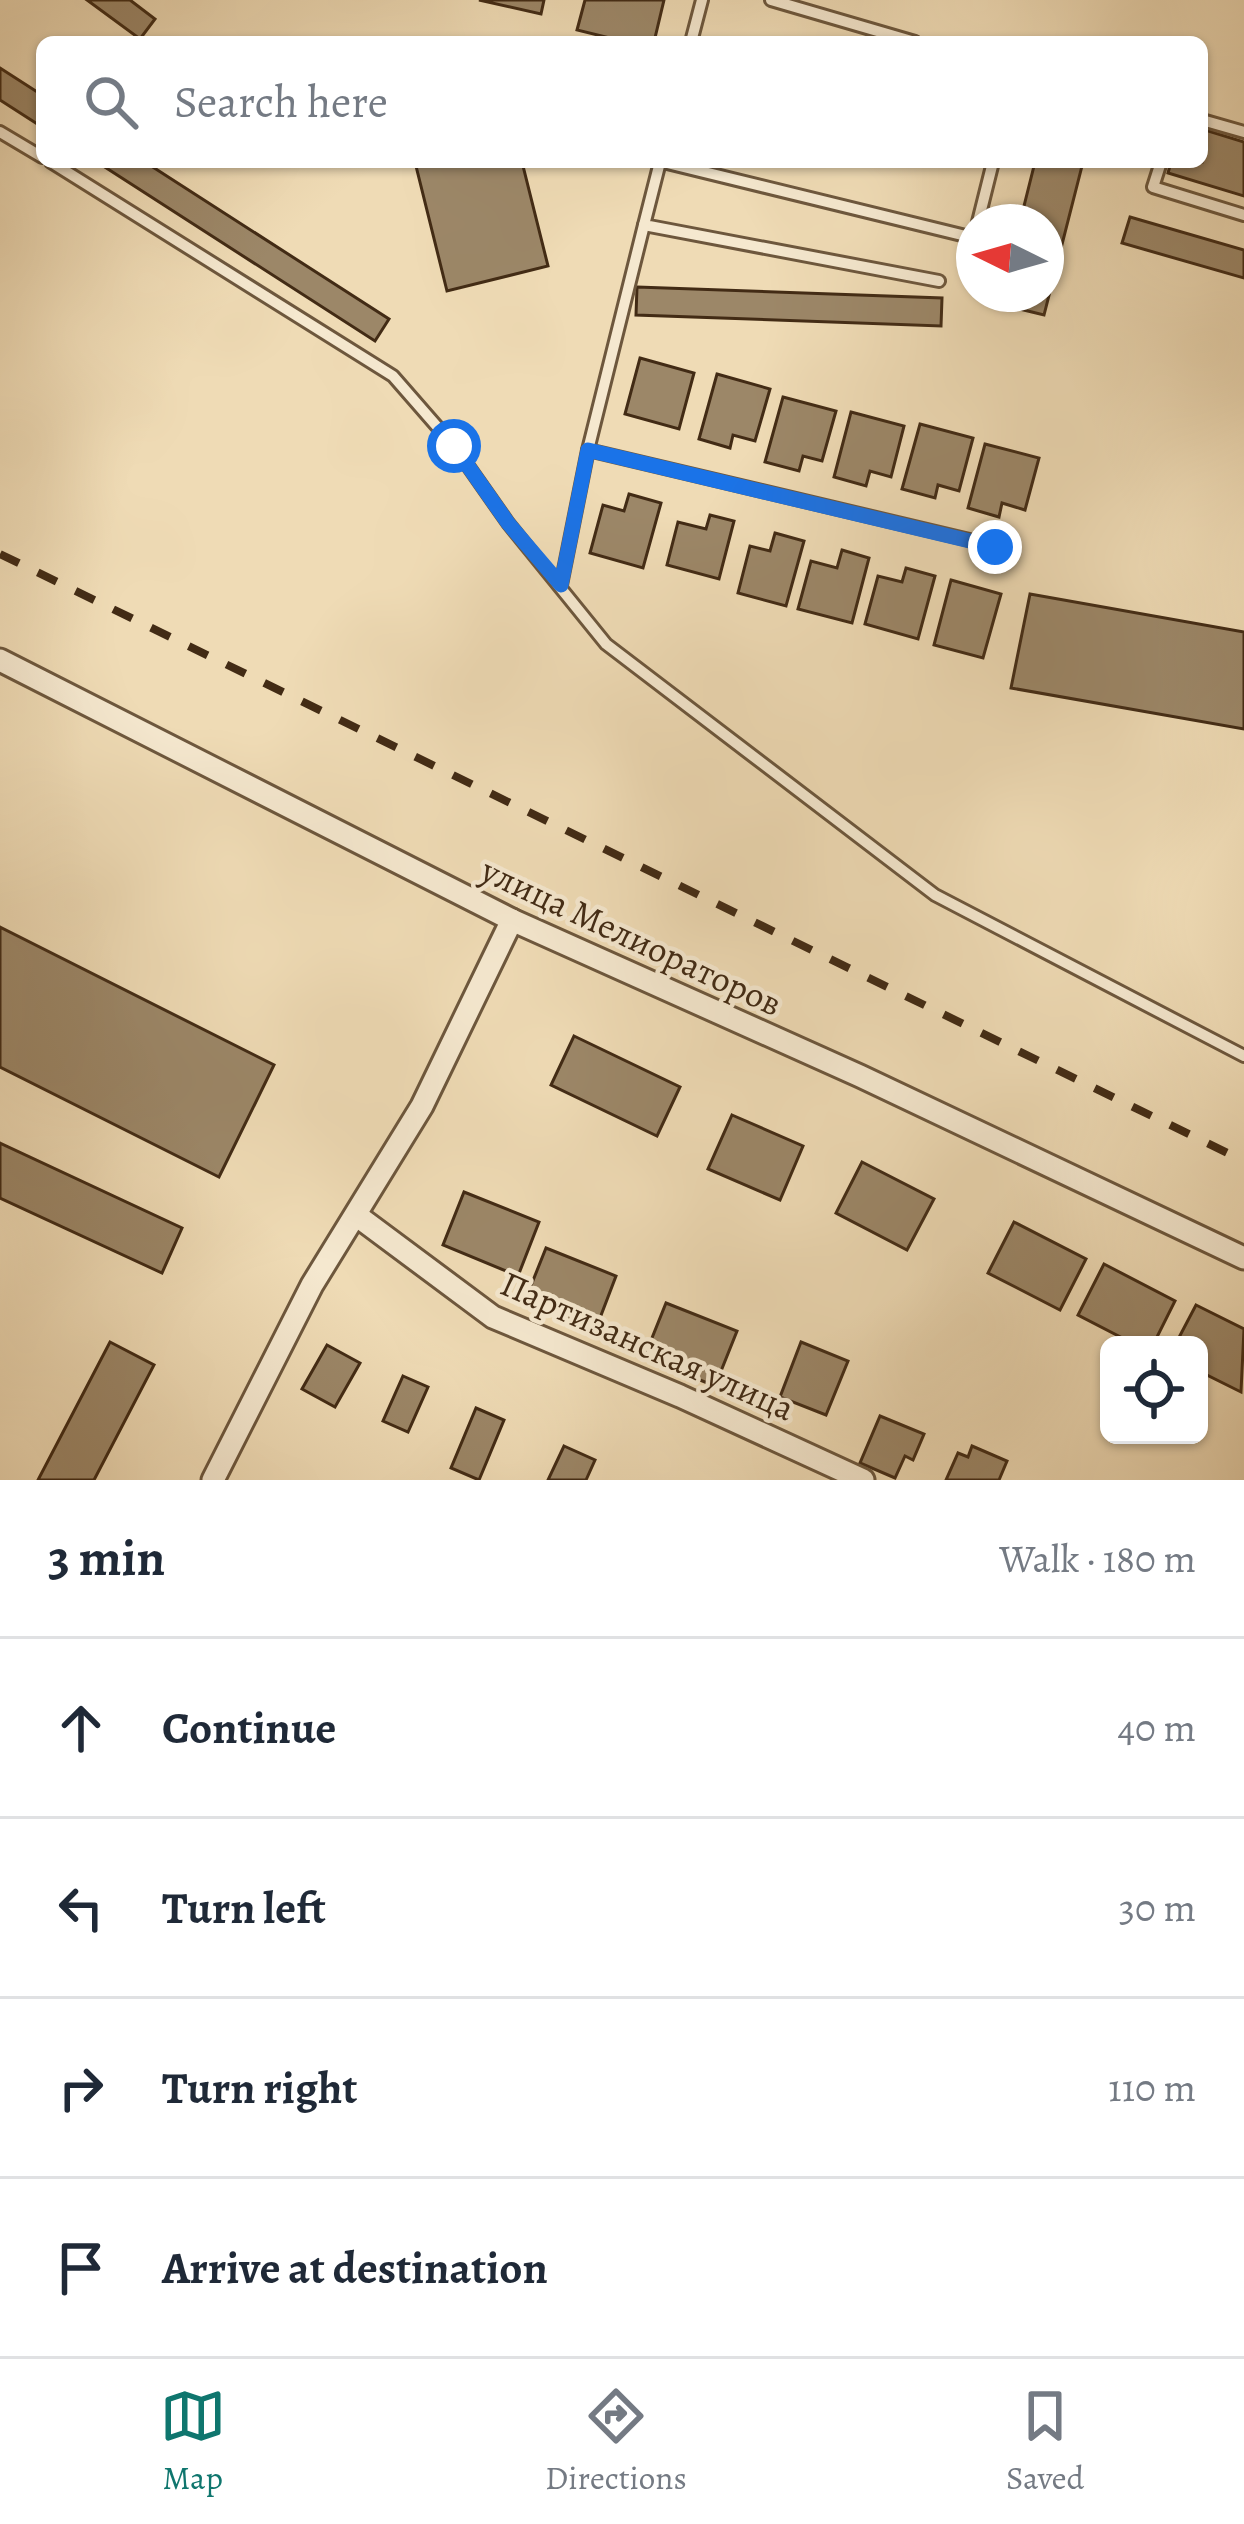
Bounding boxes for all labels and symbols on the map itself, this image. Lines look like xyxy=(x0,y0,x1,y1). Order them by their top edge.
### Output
north arrow xyxy=(956,204,1064,312)
route start xyxy=(427,419,481,473)
route end xyxy=(968,520,1022,574)
street label: улица Мелиораторов xyxy=(473,845,790,1028)
street label: Партизанская улица xyxy=(493,1259,803,1432)

